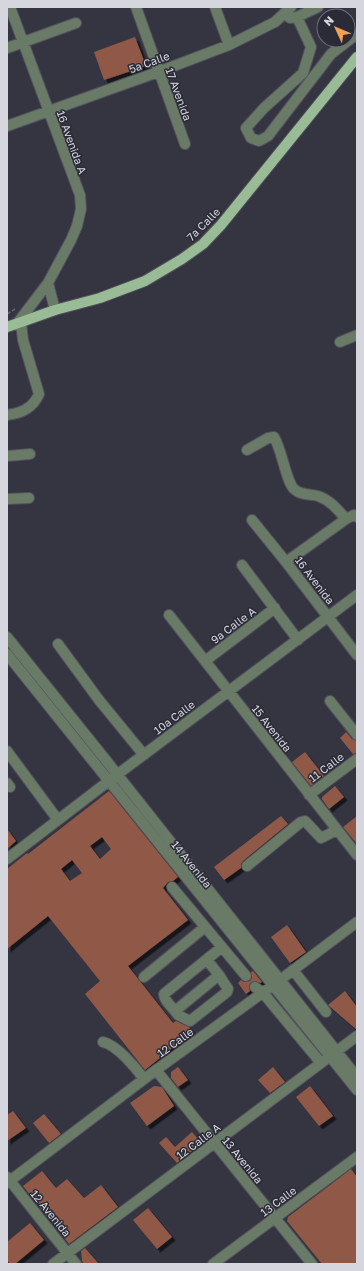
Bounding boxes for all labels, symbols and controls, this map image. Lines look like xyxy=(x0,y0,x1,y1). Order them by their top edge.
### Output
north arrow xyxy=(316,8,356,48)
text: N xyxy=(321,13,336,28)
street label: 5a Calle xyxy=(127,49,171,75)
street label: 17 Avenida xyxy=(163,66,195,122)
street label: 16 Avenida A xyxy=(55,108,90,176)
street label: 7a Calle xyxy=(184,205,222,243)
street label: 16 Avenida xyxy=(293,554,337,606)
street label: 9a Calle A xyxy=(208,604,258,646)
street label: 10a Calle xyxy=(151,697,197,737)
street label: 15 Avenida xyxy=(250,702,294,754)
street label: 11 Calle xyxy=(306,750,346,784)
street label: 14 Avenida xyxy=(169,838,215,890)
street label: 12 Calle xyxy=(154,1025,196,1059)
street label: 12 Calle A xyxy=(173,1120,223,1162)
street label: 13 Avenida xyxy=(220,1134,266,1186)
street label: 13 Calle xyxy=(258,1183,298,1219)
street label: 12 Avenida xyxy=(28,1187,74,1239)

